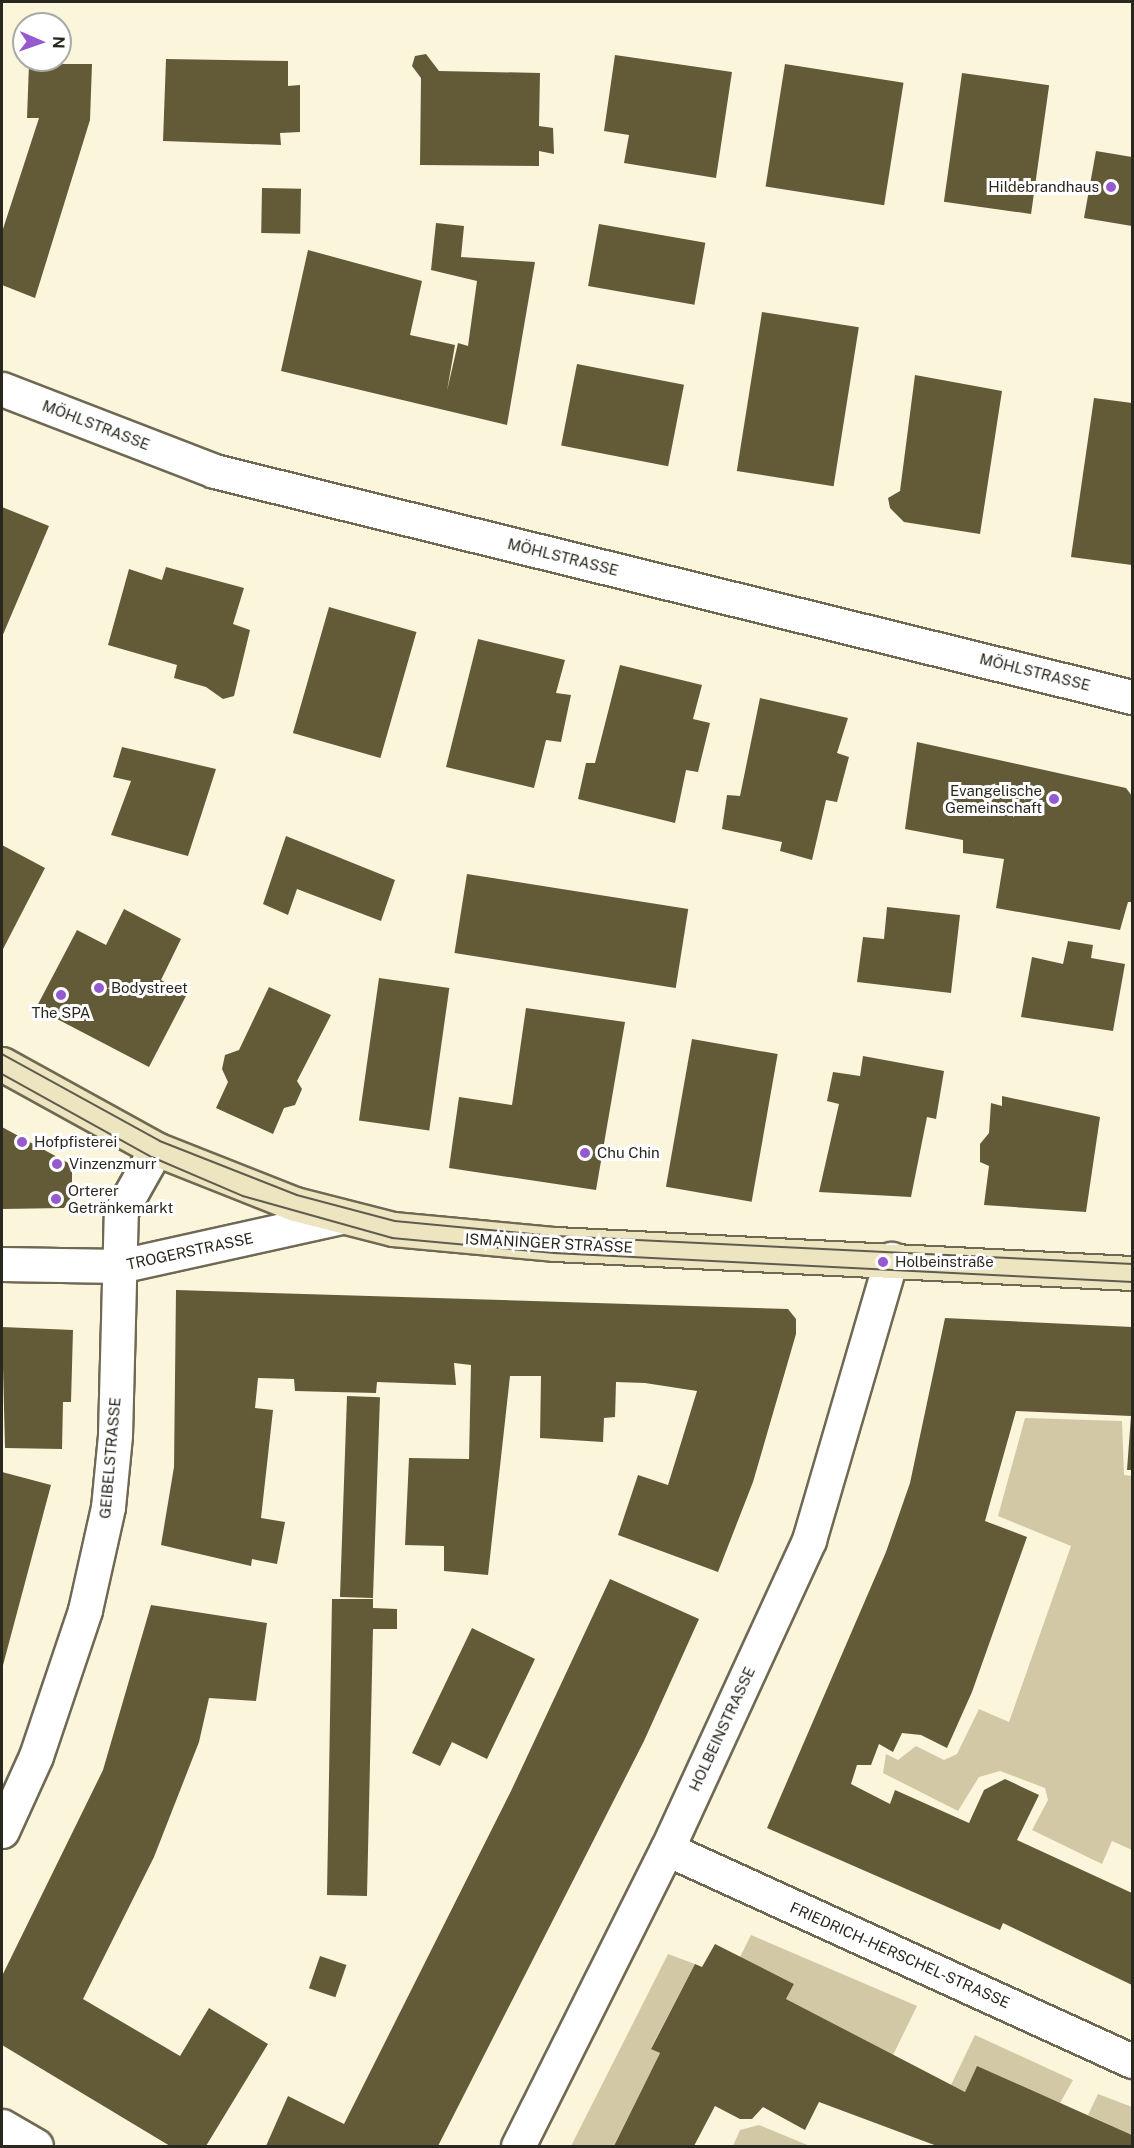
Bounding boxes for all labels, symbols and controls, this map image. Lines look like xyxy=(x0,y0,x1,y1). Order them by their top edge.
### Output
north arrow xyxy=(12,12,72,72)
text: N xyxy=(49,36,68,49)
place label: Hildebrandhaus xyxy=(988,178,1099,196)
marker: Hildebrandhaus xyxy=(1104,180,1118,194)
street label: MÖHLSTRASSE xyxy=(40,396,152,454)
street label: MÖHLSTRASSE xyxy=(506,535,620,579)
street label: MÖHLSTRASSE xyxy=(978,650,1092,694)
place label: Evangelische Gemeinschaft xyxy=(945,781,1042,816)
marker: Evangelische Gemeinschaft xyxy=(1047,792,1061,806)
place label: Bodystreet xyxy=(111,979,188,997)
marker: Bodystreet xyxy=(92,981,106,995)
marker: The SPA xyxy=(54,988,68,1002)
place label: The SPA xyxy=(32,1004,90,1022)
place label: Hofpfisterei xyxy=(34,1133,117,1151)
marker: Hofpfisterei xyxy=(15,1135,29,1149)
place label: Chu Chin xyxy=(597,1144,660,1162)
marker: Chu Chin xyxy=(578,1146,592,1160)
place label: Vinzenzmurr xyxy=(69,1155,157,1173)
marker: Vinzenzmurr xyxy=(50,1157,64,1171)
place label: Orterer Getränkemarkt xyxy=(68,1181,173,1216)
marker: Orterer Getränkemarkt xyxy=(49,1192,63,1206)
street label: TROGERSTRASSE xyxy=(125,1229,255,1273)
street label: ISMANINGER STRASSE xyxy=(465,1230,633,1256)
place label: Holbeinstraße xyxy=(895,1253,994,1271)
marker: Holbeinstraße xyxy=(876,1255,890,1269)
street label: GEIBELSTRASSE xyxy=(96,1397,124,1519)
street label: HOLBEINSTRASSE xyxy=(685,1664,759,1794)
street label: FRIEDRICH-HERSCHEL-STRASSE xyxy=(787,1898,1013,2012)

